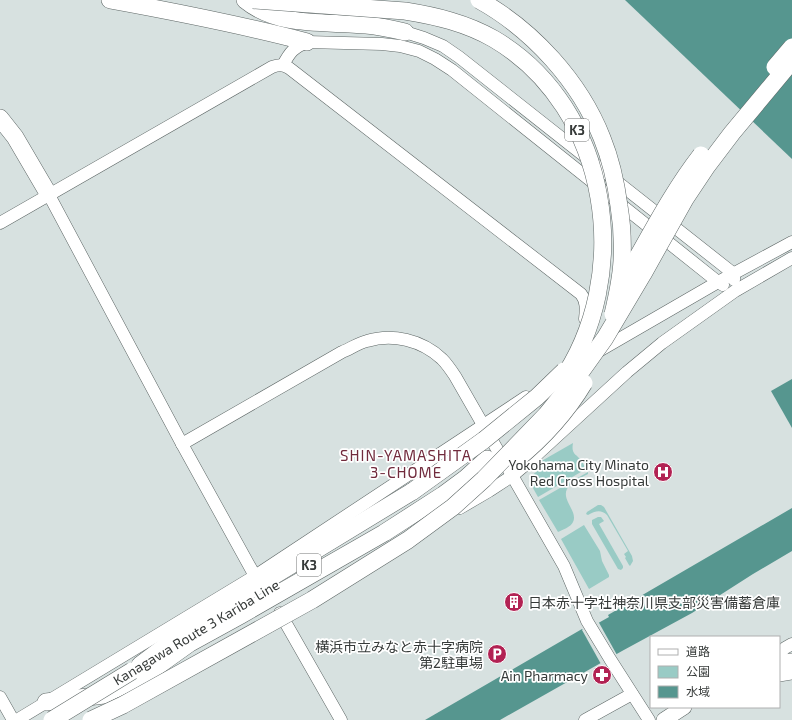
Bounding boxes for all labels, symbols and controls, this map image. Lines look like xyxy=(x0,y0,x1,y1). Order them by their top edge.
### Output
road number: K3 xyxy=(565,119,589,141)
district label: SHIN-YAMASHITA 3-CHOME xyxy=(340,446,472,481)
place label: Yokohama City Minato Red Cross Hospital xyxy=(508,456,650,489)
hospital icon: Yokohama City Minato Red Cross Hospital xyxy=(652,461,674,483)
road number: K3 xyxy=(297,554,321,576)
street label: Kanagawa Route 3 Kariba Line xyxy=(110,576,282,688)
building icon: 日本赤十字社神奈川県支部災害備蓄倉庫 xyxy=(503,591,525,613)
place label: 日本赤十字社神奈川県支部災害備蓄倉庫 xyxy=(528,594,780,611)
legend xyxy=(650,636,780,708)
place label: 横浜市立みなと赤十字病院 第2駐車場 xyxy=(315,638,483,671)
parking icon: 横浜市立みなと赤十字病院 第2駐車場 xyxy=(486,643,508,665)
text: 道路 xyxy=(686,644,710,658)
pharmacy icon: Ain Pharmacy xyxy=(591,664,613,686)
text: 公園 xyxy=(686,664,710,678)
place label: Ain Pharmacy xyxy=(501,667,589,684)
text: 水域 xyxy=(686,684,710,698)

